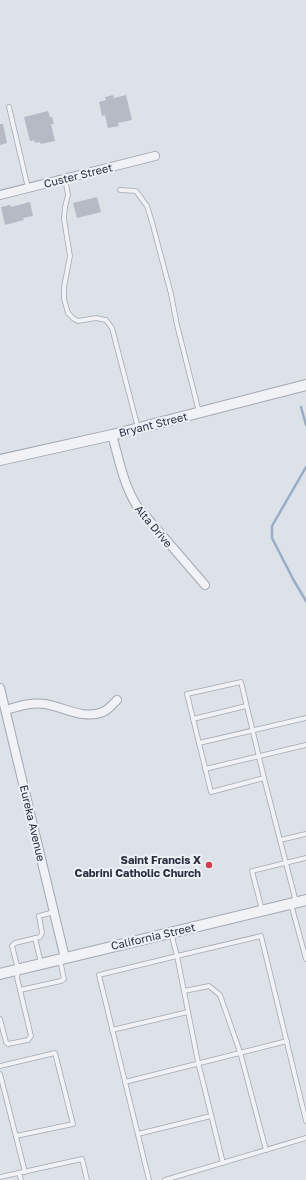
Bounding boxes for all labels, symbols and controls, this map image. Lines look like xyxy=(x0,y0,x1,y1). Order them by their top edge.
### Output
street label: Custer Street xyxy=(42,160,114,190)
street label: Bryant Street xyxy=(117,409,189,439)
street label: Alta Drive xyxy=(133,502,175,550)
street label: Eureka Avenue xyxy=(18,784,48,862)
place label: Saint Francis X Cabrini Catholic Church xyxy=(75,853,201,879)
marker: Saint Francis X Cabrini Catholic Church xyxy=(204,860,214,870)
street label: California Street xyxy=(110,920,196,952)

